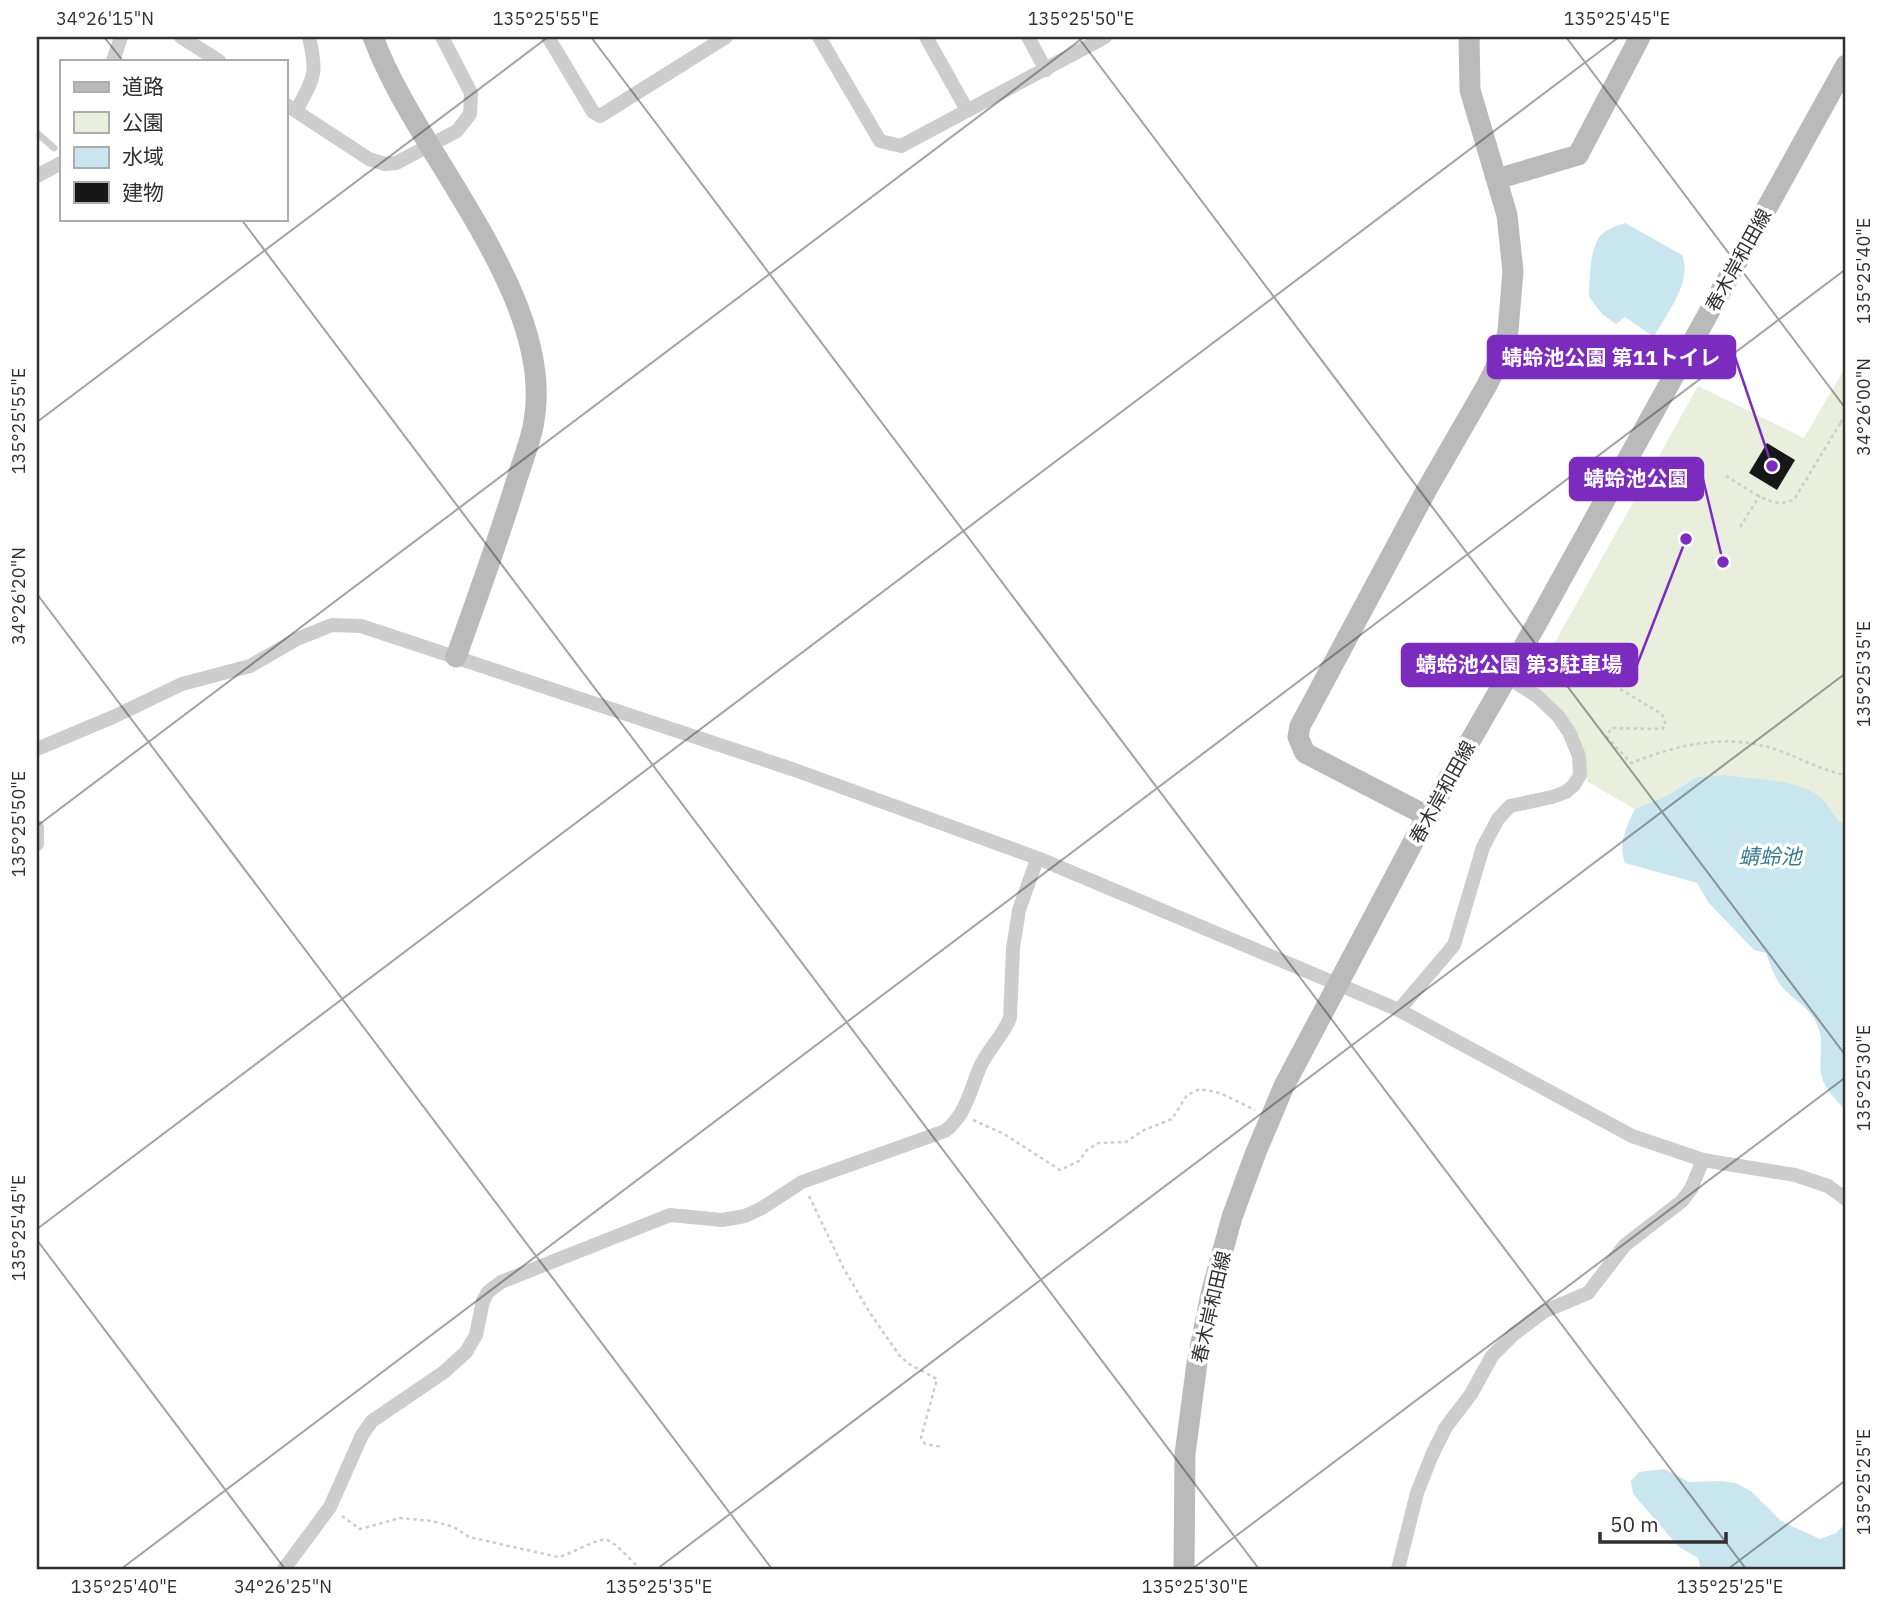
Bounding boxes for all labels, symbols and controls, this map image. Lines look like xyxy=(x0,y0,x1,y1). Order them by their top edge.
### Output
text: 34°26'15"N xyxy=(56,7,154,30)
text: 135°25'55"E xyxy=(493,7,599,30)
text: 135°25'50"E xyxy=(1028,7,1134,30)
text: 135°25'45"E xyxy=(1564,7,1670,30)
legend xyxy=(60,60,287,220)
text: 道路 xyxy=(122,72,164,100)
text: 公園 xyxy=(122,108,164,136)
text: 水域 xyxy=(122,142,164,170)
text: 建物 xyxy=(122,178,164,206)
street label: 春木岸和田線 xyxy=(1700,204,1776,316)
text: 135°25'40"E xyxy=(1852,218,1875,324)
callout: 蜻蛉池公園 第11トイレ xyxy=(1488,336,1735,378)
text: 蜻蛉池公園 第11トイレ xyxy=(1501,343,1721,371)
text: 34°26'00"N xyxy=(1852,358,1875,456)
text: 135°25'55"E xyxy=(7,368,30,474)
callout: 蜻蛉池公園 xyxy=(1570,458,1703,500)
text: 蜻蛉池公園 xyxy=(1584,464,1689,492)
text: 34°26'20"N xyxy=(7,547,30,645)
text: 135°25'35"E xyxy=(1852,621,1875,727)
callout: 蜻蛉池公園 第3駐車場 xyxy=(1402,644,1637,686)
text: 蜻蛉池公園 第3駐車場 xyxy=(1416,650,1622,678)
street label: 春木岸和田線 xyxy=(1404,736,1480,848)
text: 135°25'50"E xyxy=(7,771,30,877)
water label: 蜻蛉池 xyxy=(1739,842,1803,870)
text: 135°25'30"E xyxy=(1852,1025,1875,1131)
text: 135°25'45"E xyxy=(7,1175,30,1281)
street label: 春木岸和田線 xyxy=(1186,1249,1236,1365)
text: 135°25'25"E xyxy=(1852,1429,1875,1535)
scale bar xyxy=(1600,1501,1726,1545)
text: 50 m xyxy=(1610,1510,1659,1538)
text: 135°25'40"E xyxy=(71,1575,177,1598)
text: 34°26'25"N xyxy=(234,1575,332,1598)
text: 135°25'35"E xyxy=(606,1575,712,1598)
text: 135°25'30"E xyxy=(1142,1575,1248,1598)
text: 135°25'25"E xyxy=(1677,1575,1783,1598)

